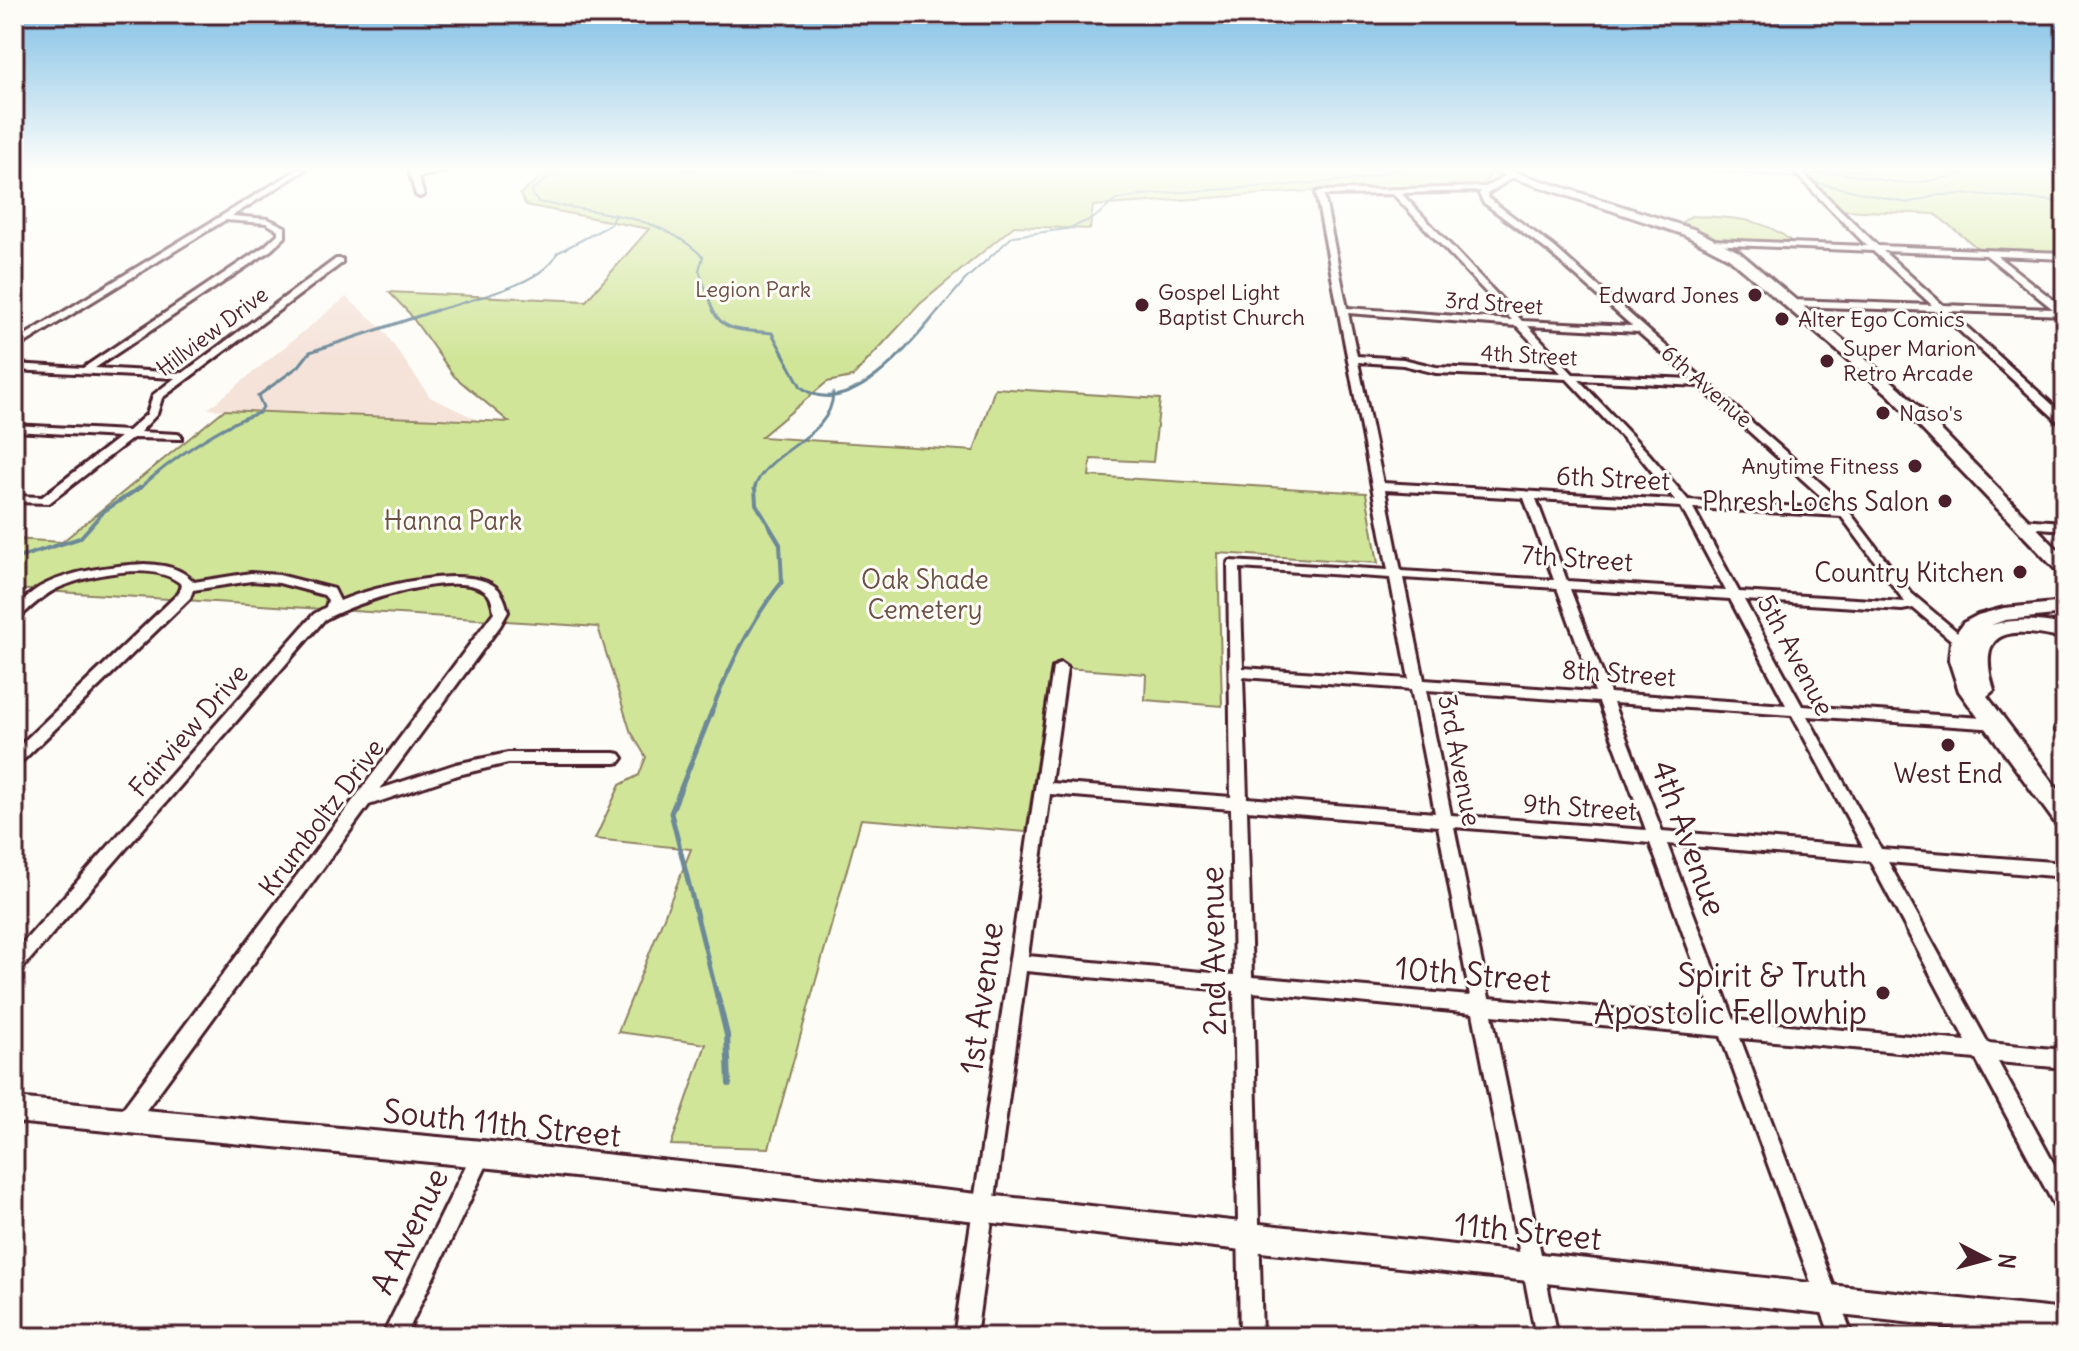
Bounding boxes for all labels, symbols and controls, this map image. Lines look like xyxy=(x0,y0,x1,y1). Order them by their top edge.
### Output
park label: Legion Park xyxy=(695,275,811,303)
place label: Gospel Light Baptist Church xyxy=(1158,278,1305,331)
street label: Hillview Drive xyxy=(151,280,273,382)
place label: Edward Jones xyxy=(1599,281,1739,309)
street label: 3rd Street xyxy=(1444,286,1544,320)
marker: Edward Jones xyxy=(1746,286,1764,304)
marker: Gospel Light Baptist Church xyxy=(1133,296,1151,314)
place label: Alter Ego Comics xyxy=(1798,305,1965,333)
marker: Alter Ego Comics xyxy=(1773,310,1791,328)
place label: Super Marion Retro Arcade xyxy=(1843,334,1976,387)
street label: 4th Street xyxy=(1480,338,1578,372)
street label: 6th Avenue xyxy=(1656,339,1758,433)
marker: Super Marion Retro Arcade xyxy=(1818,352,1836,370)
place label: Naso's xyxy=(1899,399,1963,427)
marker: Naso's xyxy=(1874,404,1892,422)
place label: Anytime Fitness xyxy=(1742,452,1899,480)
marker: Anytime Fitness xyxy=(1906,457,1924,475)
street label: 6th Street xyxy=(1555,459,1671,497)
place label: Phresh Lochs Salon xyxy=(1702,485,1929,518)
marker: Phresh Lochs Salon xyxy=(1936,492,1954,510)
park label: Hanna Park xyxy=(384,504,522,537)
street label: 7th Street xyxy=(1520,538,1634,578)
place label: Country Kitchen xyxy=(1814,556,2004,589)
park label: Oak Shade Cemetery xyxy=(861,563,989,626)
marker: Country Kitchen xyxy=(2011,563,2029,581)
street label: 5th Avenue xyxy=(1750,589,1842,721)
street label: 8th Street xyxy=(1561,653,1677,693)
street label: Fairview Drive xyxy=(121,657,255,803)
street label: 3rd Avenue xyxy=(1431,691,1489,829)
street label: Krumboltz Drive xyxy=(251,732,391,902)
marker: West End xyxy=(1939,736,1957,754)
street label: 4th Avenue xyxy=(1642,755,1736,921)
place label: West End xyxy=(1894,757,2002,790)
street label: 9th Street xyxy=(1522,787,1638,827)
street label: 2nd Avenue xyxy=(1191,866,1235,1036)
street label: 1st Avenue xyxy=(950,919,1012,1077)
street label: 10th Street xyxy=(1393,947,1553,1001)
place label: Spirit & Truth Apostolic Fellowhip xyxy=(1594,955,1867,1033)
marker: Spirit & Truth Apostolic Fellowhip xyxy=(1874,984,1892,1002)
street label: South 11th Street xyxy=(381,1090,623,1156)
street label: A Avenue xyxy=(361,1161,457,1301)
street label: 11th Street xyxy=(1452,1203,1604,1259)
north arrow xyxy=(1947,1219,2027,1299)
text: N xyxy=(1992,1252,2022,1270)

